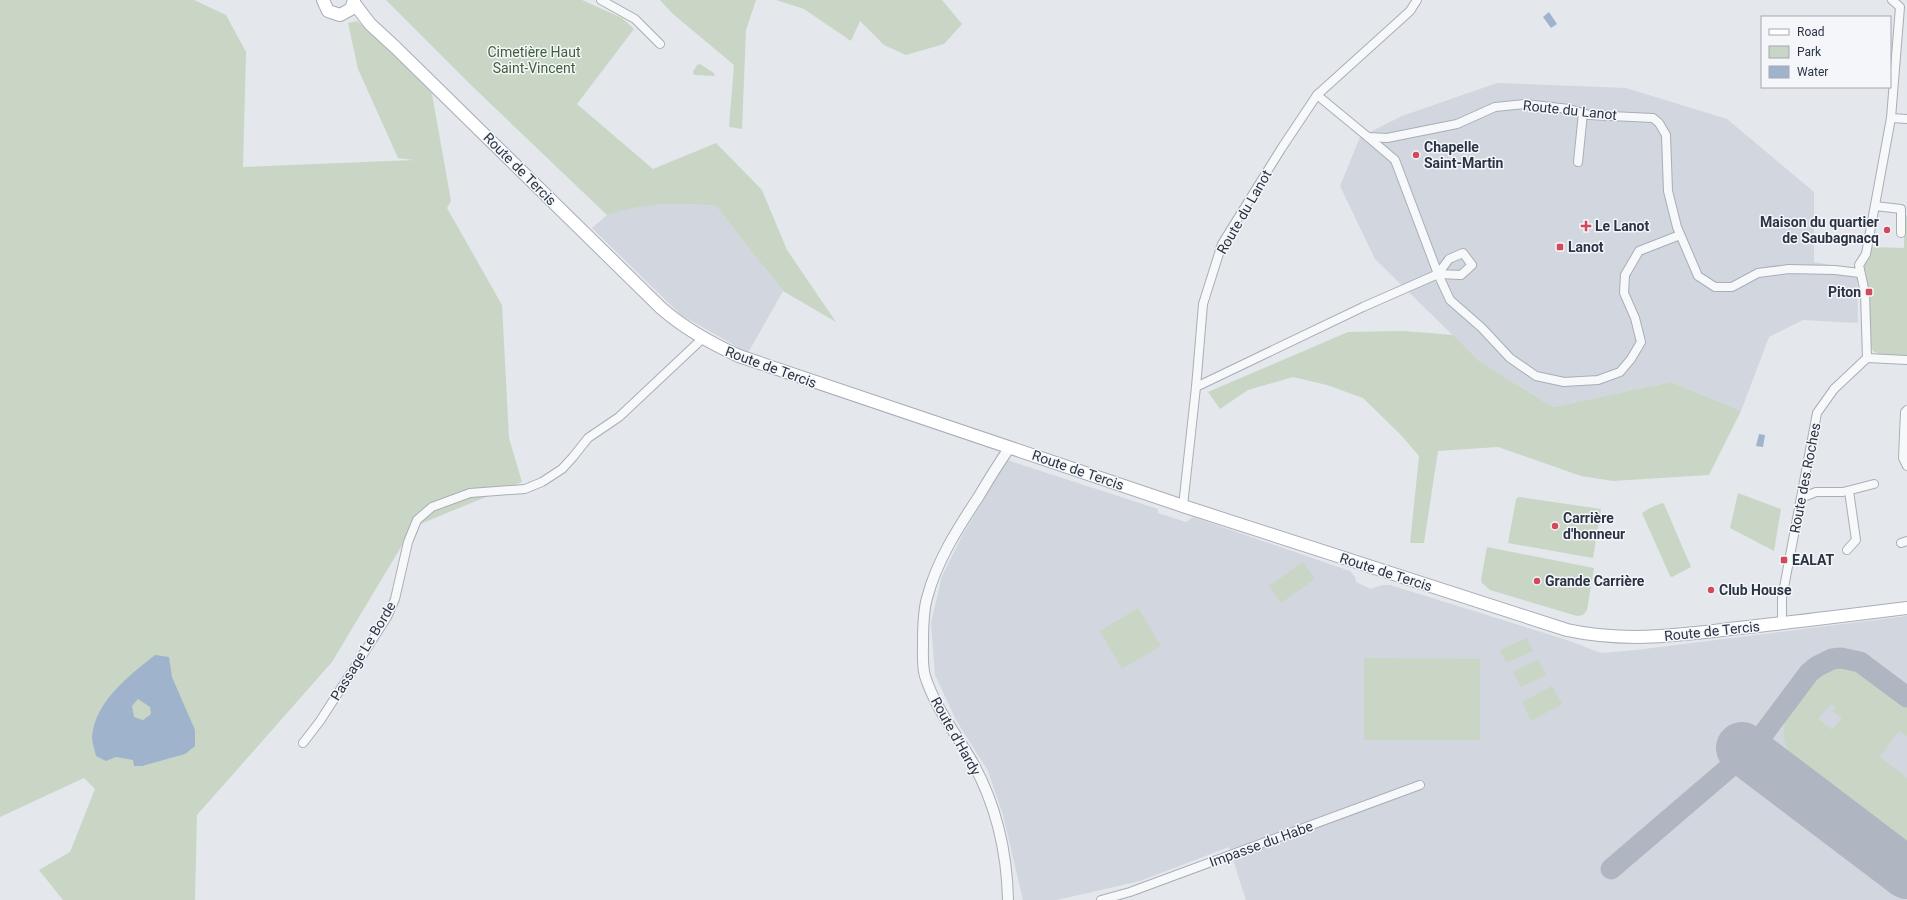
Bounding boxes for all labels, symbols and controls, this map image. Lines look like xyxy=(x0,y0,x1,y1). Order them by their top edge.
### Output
legend xyxy=(1761,16,1891,88)
text: Road xyxy=(1797,25,1825,39)
park label: Cimetière Haut Saint-Vincent xyxy=(487,44,581,76)
text: Park xyxy=(1797,45,1822,59)
text: Water xyxy=(1797,65,1828,79)
street label: Route du Lanot xyxy=(1522,97,1618,123)
street label: Route de Tercis xyxy=(480,129,560,209)
place label: Chapelle Saint-Martin xyxy=(1424,139,1504,171)
marker: Chapelle Saint-Martin xyxy=(1411,150,1421,160)
street label: Route du Lanot xyxy=(1213,167,1275,257)
place label: Maison du quartier de Saubagnacq xyxy=(1760,214,1879,246)
place label: Le Lanot xyxy=(1595,218,1649,234)
marker: Le Lanot xyxy=(1580,220,1592,232)
marker: Maison du quartier de Saubagnacq xyxy=(1882,225,1892,235)
place label: Lanot xyxy=(1568,239,1604,255)
marker: Lanot xyxy=(1555,242,1565,252)
place label: Piton xyxy=(1828,284,1861,300)
marker: Piton xyxy=(1864,287,1874,297)
street label: Route de Tercis xyxy=(723,343,819,391)
street label: Route des Roches xyxy=(1786,421,1824,535)
street label: Route de Tercis xyxy=(1030,447,1126,493)
place label: Carrière d'honneur xyxy=(1563,510,1625,542)
marker: Carrière d'honneur xyxy=(1550,521,1560,531)
street label: Route de Tercis xyxy=(1338,550,1434,594)
place label: EALAT xyxy=(1792,552,1835,568)
marker: EALAT xyxy=(1779,555,1789,565)
place label: Grande Carrière xyxy=(1545,573,1645,589)
marker: Grande Carrière xyxy=(1532,576,1542,586)
place label: Club House xyxy=(1719,582,1792,598)
marker: Club House xyxy=(1706,585,1716,595)
street label: Passage Le Borde xyxy=(327,599,399,703)
street label: Route de Tercis xyxy=(1663,618,1761,644)
street label: Route d'Hardy xyxy=(928,694,984,778)
street label: Impasse du Habe xyxy=(1207,818,1315,870)

